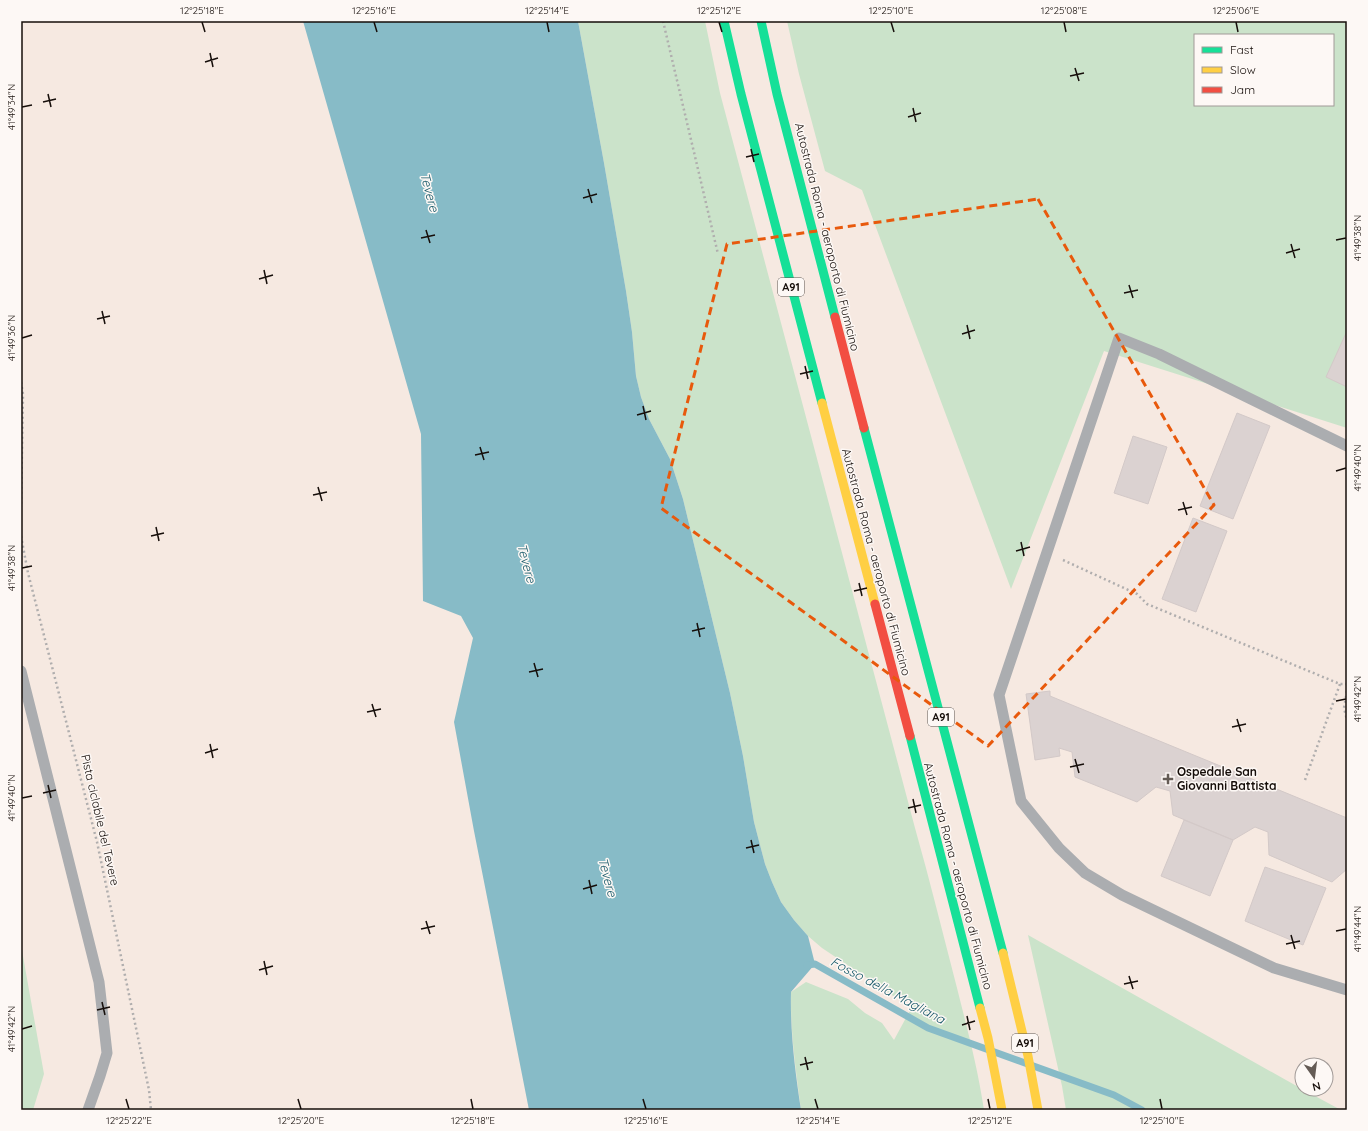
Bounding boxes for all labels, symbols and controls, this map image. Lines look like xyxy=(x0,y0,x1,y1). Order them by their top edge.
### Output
text: 12°25'18"E xyxy=(180,4,224,17)
text: 12°25'16"E xyxy=(352,4,396,17)
text: 12°25'14"E xyxy=(525,4,569,17)
text: 12°25'12"E xyxy=(697,4,741,17)
text: 12°25'10"E xyxy=(869,4,914,17)
text: 12°25'08"E xyxy=(1041,4,1087,17)
text: 12°25'06"E xyxy=(1213,4,1259,17)
legend xyxy=(1194,34,1334,106)
text: Fast xyxy=(1230,42,1254,57)
text: Slow xyxy=(1230,62,1256,77)
text: Jam xyxy=(1230,82,1255,97)
text: 41°49'34"N xyxy=(5,84,18,130)
street label: Autostrada Roma - aeroporto di Fiumicino xyxy=(792,121,863,353)
water label: Tevere xyxy=(417,171,443,214)
text: 41°49'38"N xyxy=(1351,215,1364,261)
road number: A91 xyxy=(778,278,804,296)
text: 41°49'36"N xyxy=(5,315,18,361)
text: 41°49'40"N xyxy=(1351,444,1364,492)
street label: Autostrada Roma - aeroporto di Fiumicino xyxy=(839,447,914,677)
water label: Tevere xyxy=(514,542,540,585)
text: 41°49'38"N xyxy=(5,545,18,591)
text: 41°49'42"N xyxy=(1351,676,1364,722)
road number: A91 xyxy=(928,708,954,726)
street label: Pista ciclabile del Tevere xyxy=(78,753,123,887)
street label: Autostrada Roma - aeroporto di Fiumicino xyxy=(921,761,996,991)
place label: Ospedale San Giovanni Battista xyxy=(1177,764,1277,793)
marker: Ospedale San Giovanni Battista xyxy=(1162,773,1174,785)
text: 41°49'40"N xyxy=(5,774,18,822)
water label: Tevere xyxy=(595,856,621,899)
text: 41°49'44"N xyxy=(1351,906,1364,952)
water label: Fosso della Magliana xyxy=(828,953,949,1027)
text: 41°49'42"N xyxy=(5,1006,18,1052)
road number: A91 xyxy=(1012,1034,1038,1052)
north arrow xyxy=(1294,1057,1334,1097)
text: N xyxy=(1311,1079,1322,1094)
text: 12°25'22"E xyxy=(106,1114,152,1127)
text: 12°25'20"E xyxy=(278,1114,325,1127)
text: 12°25'18"E xyxy=(451,1114,495,1127)
text: 12°25'16"E xyxy=(624,1114,668,1127)
text: 12°25'14"E xyxy=(796,1114,840,1127)
text: 12°25'12"E xyxy=(968,1114,1012,1127)
text: 12°25'10"E xyxy=(1140,1114,1185,1127)

